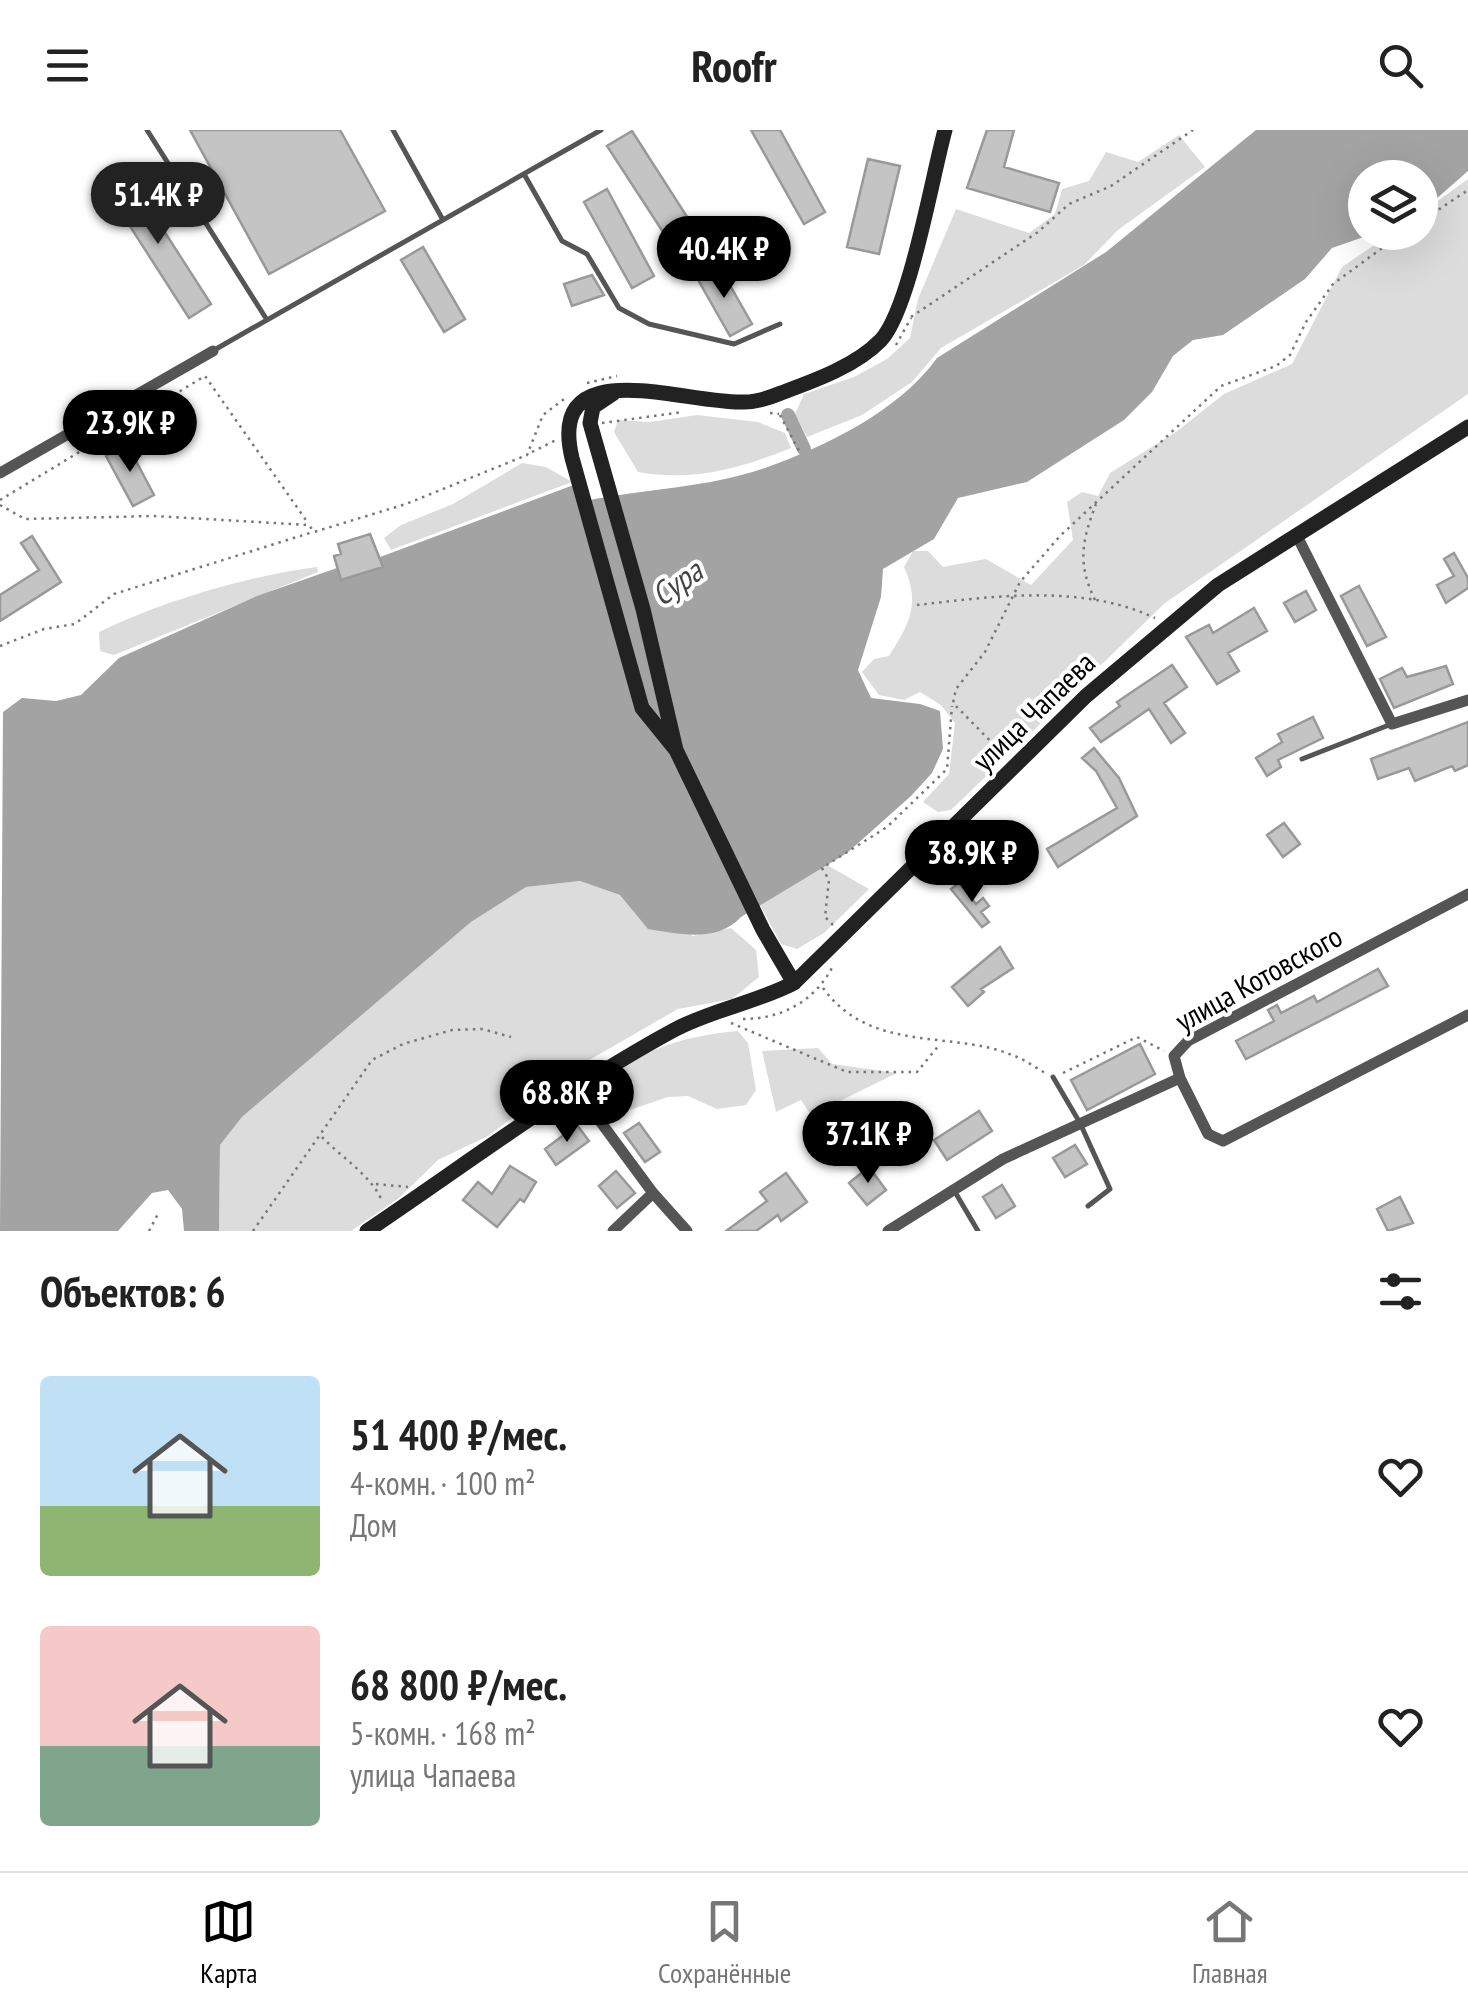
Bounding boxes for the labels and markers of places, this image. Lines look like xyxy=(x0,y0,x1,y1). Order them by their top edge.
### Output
pin: 51.4K ₽ xyxy=(66,162,250,247)
pin: 40.4K ₽ xyxy=(632,216,816,301)
pin: 23.9K ₽ xyxy=(38,390,222,475)
pin: 38.9K ₽ xyxy=(880,820,1064,905)
pin: 68.8K ₽ xyxy=(475,1060,659,1145)
pin: 37.1K ₽ xyxy=(776,1101,960,1186)

